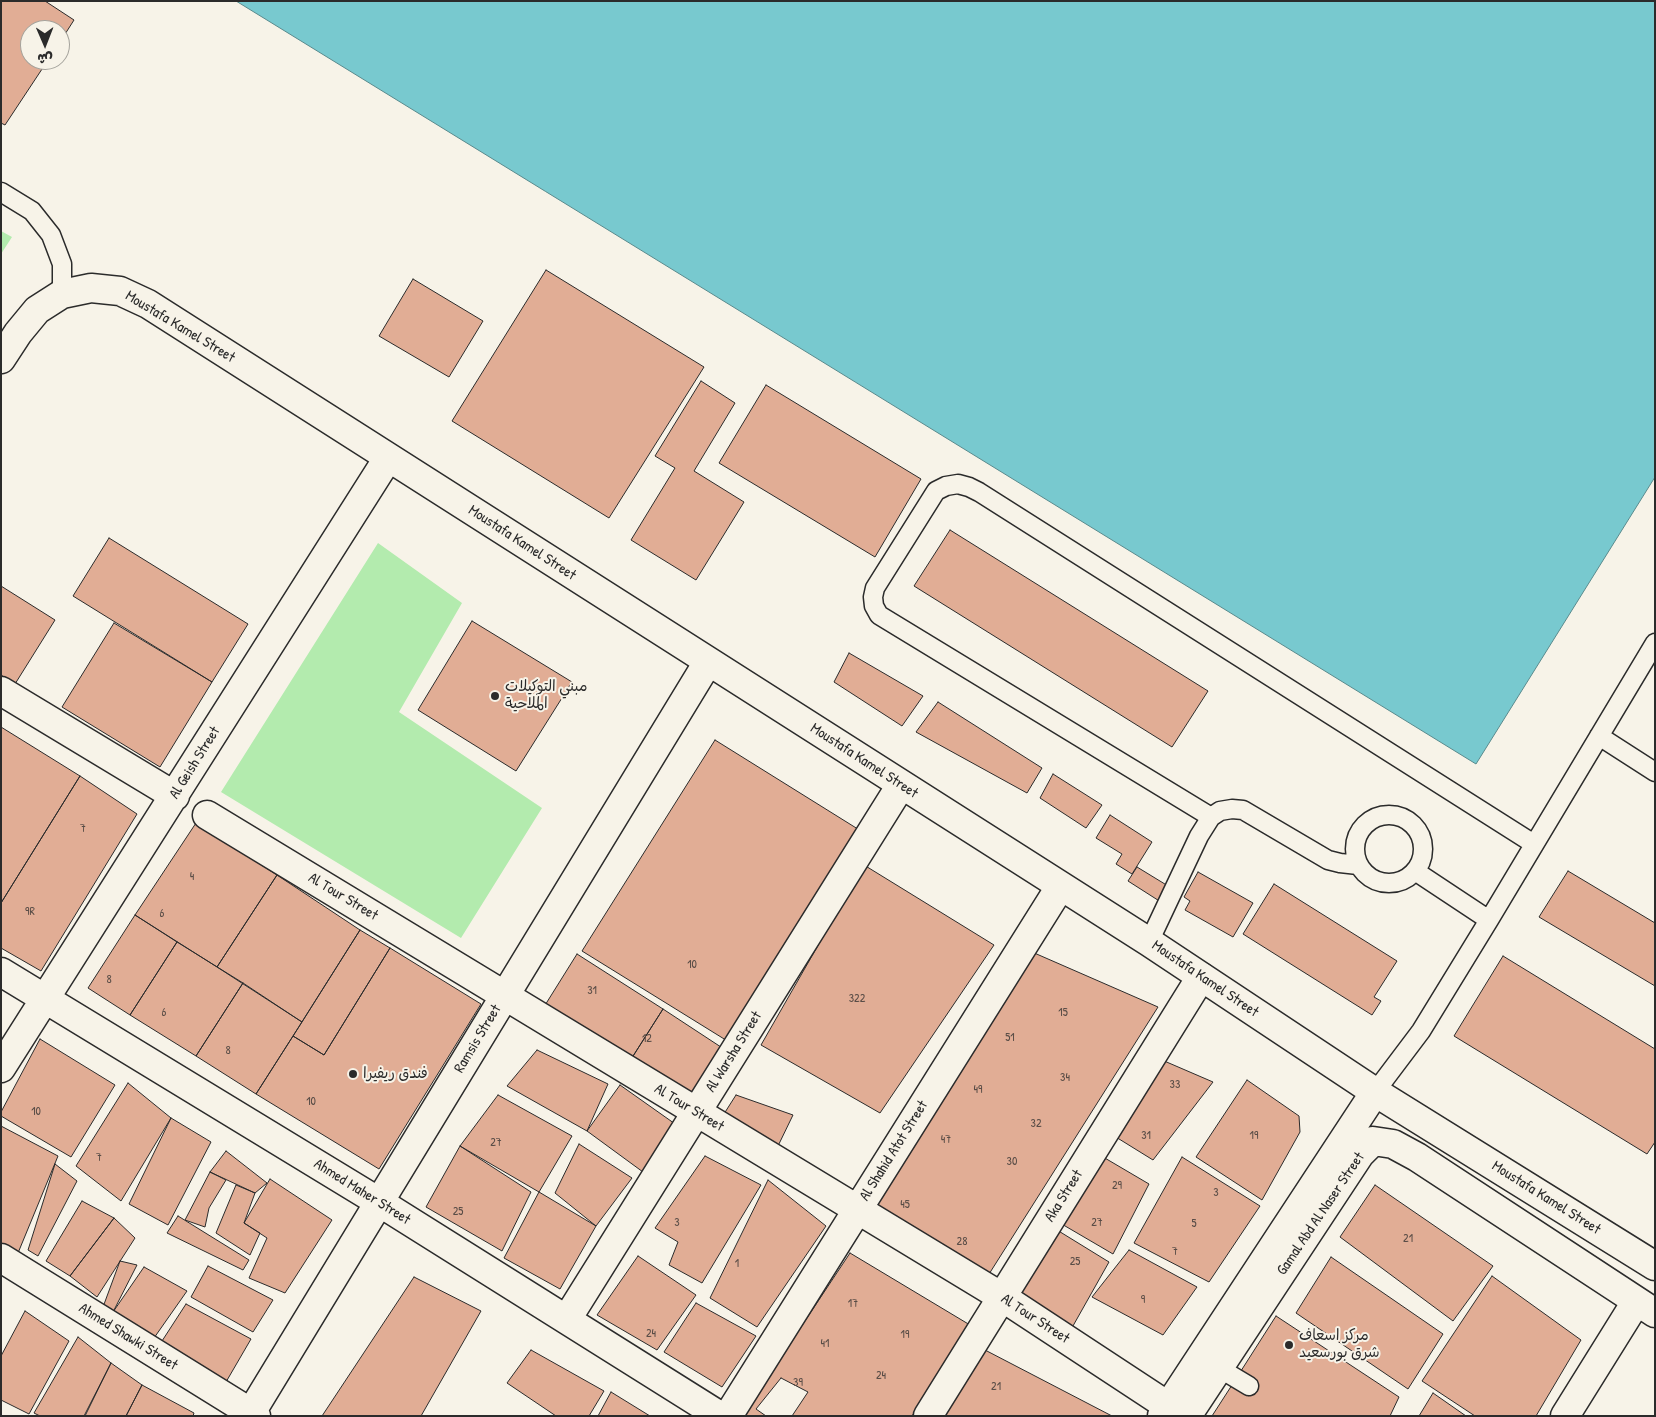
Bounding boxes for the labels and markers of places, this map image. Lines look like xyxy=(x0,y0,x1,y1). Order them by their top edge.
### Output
place label: مبني التوكيلات الملاحية xyxy=(505,678,587,713)
marker: مبني التوكيلات الملاحية xyxy=(489,690,501,702)
place label: فندق ريفيرا xyxy=(363,1065,428,1083)
marker: فندق ريفيرا xyxy=(347,1068,359,1080)
place label: مركز اسعاف شرق بورسعيد xyxy=(1299,1327,1380,1362)
marker: مركز اسعاف شرق بورسعيد xyxy=(1283,1339,1295,1351)

